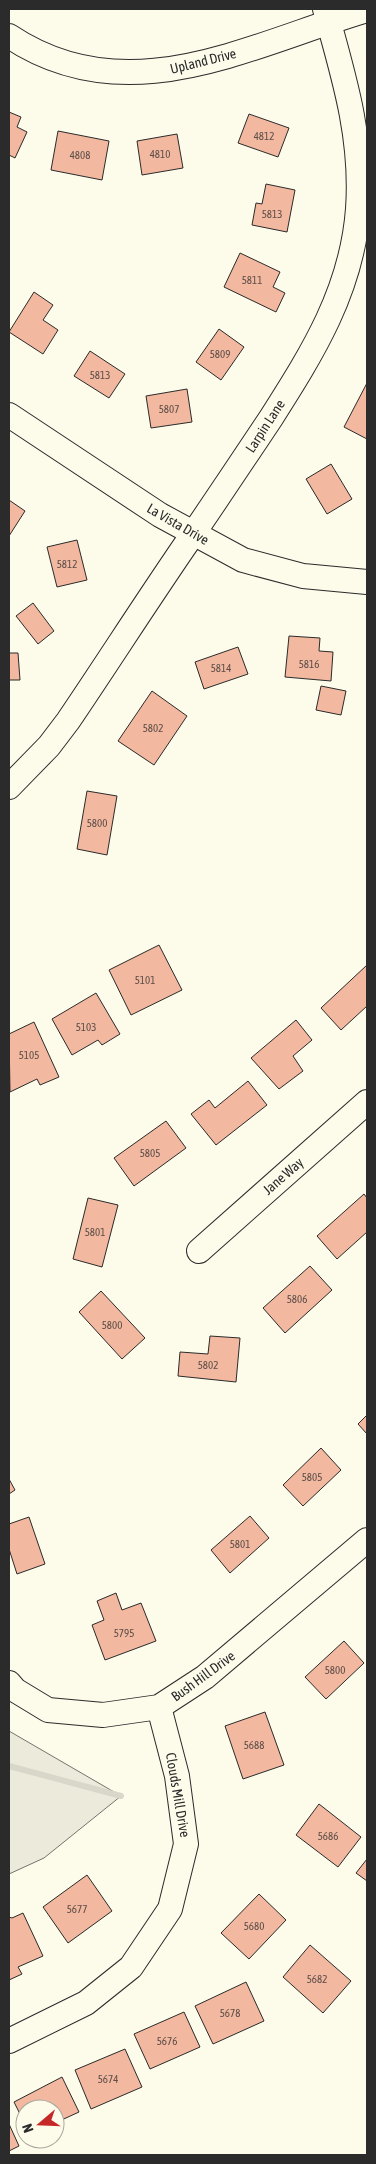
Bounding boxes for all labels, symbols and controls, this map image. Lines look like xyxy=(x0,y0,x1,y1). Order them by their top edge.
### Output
street label: Upland Drive xyxy=(168,45,238,77)
house number: 4812 xyxy=(254,130,274,142)
house number: 4810 xyxy=(150,148,170,160)
house number: 4808 xyxy=(70,149,90,161)
house number: 5813 xyxy=(262,208,282,220)
house number: 5811 xyxy=(242,274,262,286)
house number: 5809 xyxy=(210,348,230,360)
house number: 5813 xyxy=(90,369,110,381)
street label: Larpin Lane xyxy=(242,397,288,455)
house number: 5807 xyxy=(159,403,179,415)
street label: La Vista Drive xyxy=(144,500,212,548)
house number: 5812 xyxy=(57,558,77,570)
house number: 5816 xyxy=(299,658,319,670)
house number: 5814 xyxy=(211,662,231,674)
house number: 5802 xyxy=(143,722,163,734)
house number: 5800 xyxy=(87,817,107,829)
house number: 5101 xyxy=(135,974,155,986)
house number: 5103 xyxy=(76,1021,96,1033)
house number: 5105 xyxy=(19,1049,39,1061)
house number: 5805 xyxy=(140,1147,160,1159)
street label: Jane Way xyxy=(260,1154,307,1198)
house number: 5801 xyxy=(85,1226,105,1238)
house number: 5806 xyxy=(287,1293,307,1305)
house number: 5800 xyxy=(102,1319,122,1331)
house number: 5802 xyxy=(198,1359,218,1371)
house number: 5805 xyxy=(302,1471,322,1483)
house number: 5801 xyxy=(230,1538,250,1550)
house number: 5795 xyxy=(114,1627,134,1639)
street label: Bush Hill Drive xyxy=(168,1648,238,1704)
house number: 5800 xyxy=(325,1664,345,1676)
house number: 5688 xyxy=(244,1739,264,1751)
street label: Clouds Mill Drive xyxy=(163,1751,193,1839)
house number: 5686 xyxy=(318,1830,338,1842)
house number: 5677 xyxy=(67,1903,87,1915)
house number: 5680 xyxy=(244,1920,264,1932)
house number: 5682 xyxy=(307,1973,327,1985)
house number: 5678 xyxy=(220,2007,240,2019)
house number: 5676 xyxy=(157,2035,177,2047)
house number: 5674 xyxy=(98,2073,118,2085)
north arrow xyxy=(15,2099,65,2149)
text: N xyxy=(19,2122,37,2135)

